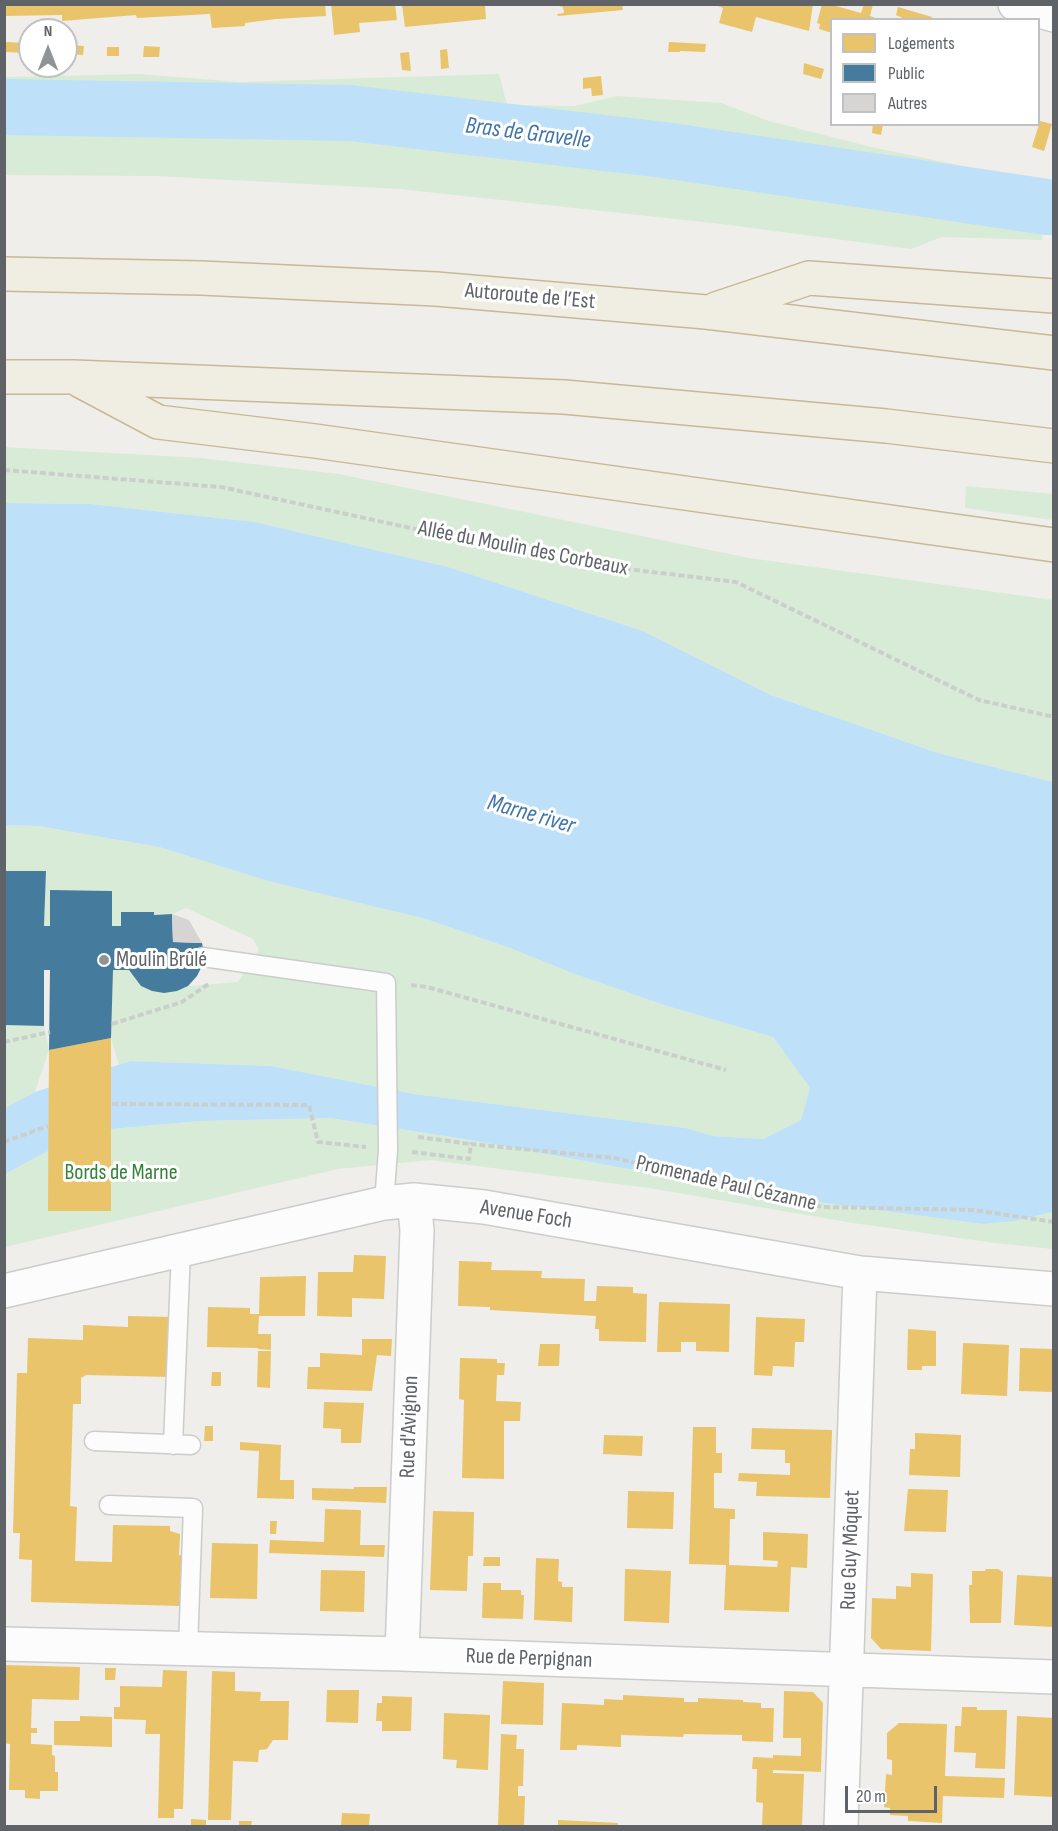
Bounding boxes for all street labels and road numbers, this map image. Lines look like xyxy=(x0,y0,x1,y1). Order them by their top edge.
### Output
street label: Autoroute de l’Est xyxy=(464,278,596,316)
street label: Allée du Moulin des Corbeaux xyxy=(416,516,630,582)
street label: Promenade Paul Cézanne xyxy=(633,1150,819,1218)
street label: Avenue Foch xyxy=(478,1195,574,1235)
street label: Rue d'Avignon xyxy=(395,1375,425,1479)
street label: Rue Guy Môquet xyxy=(836,1490,866,1610)
street label: Rue de Perpignan xyxy=(465,1644,593,1674)

